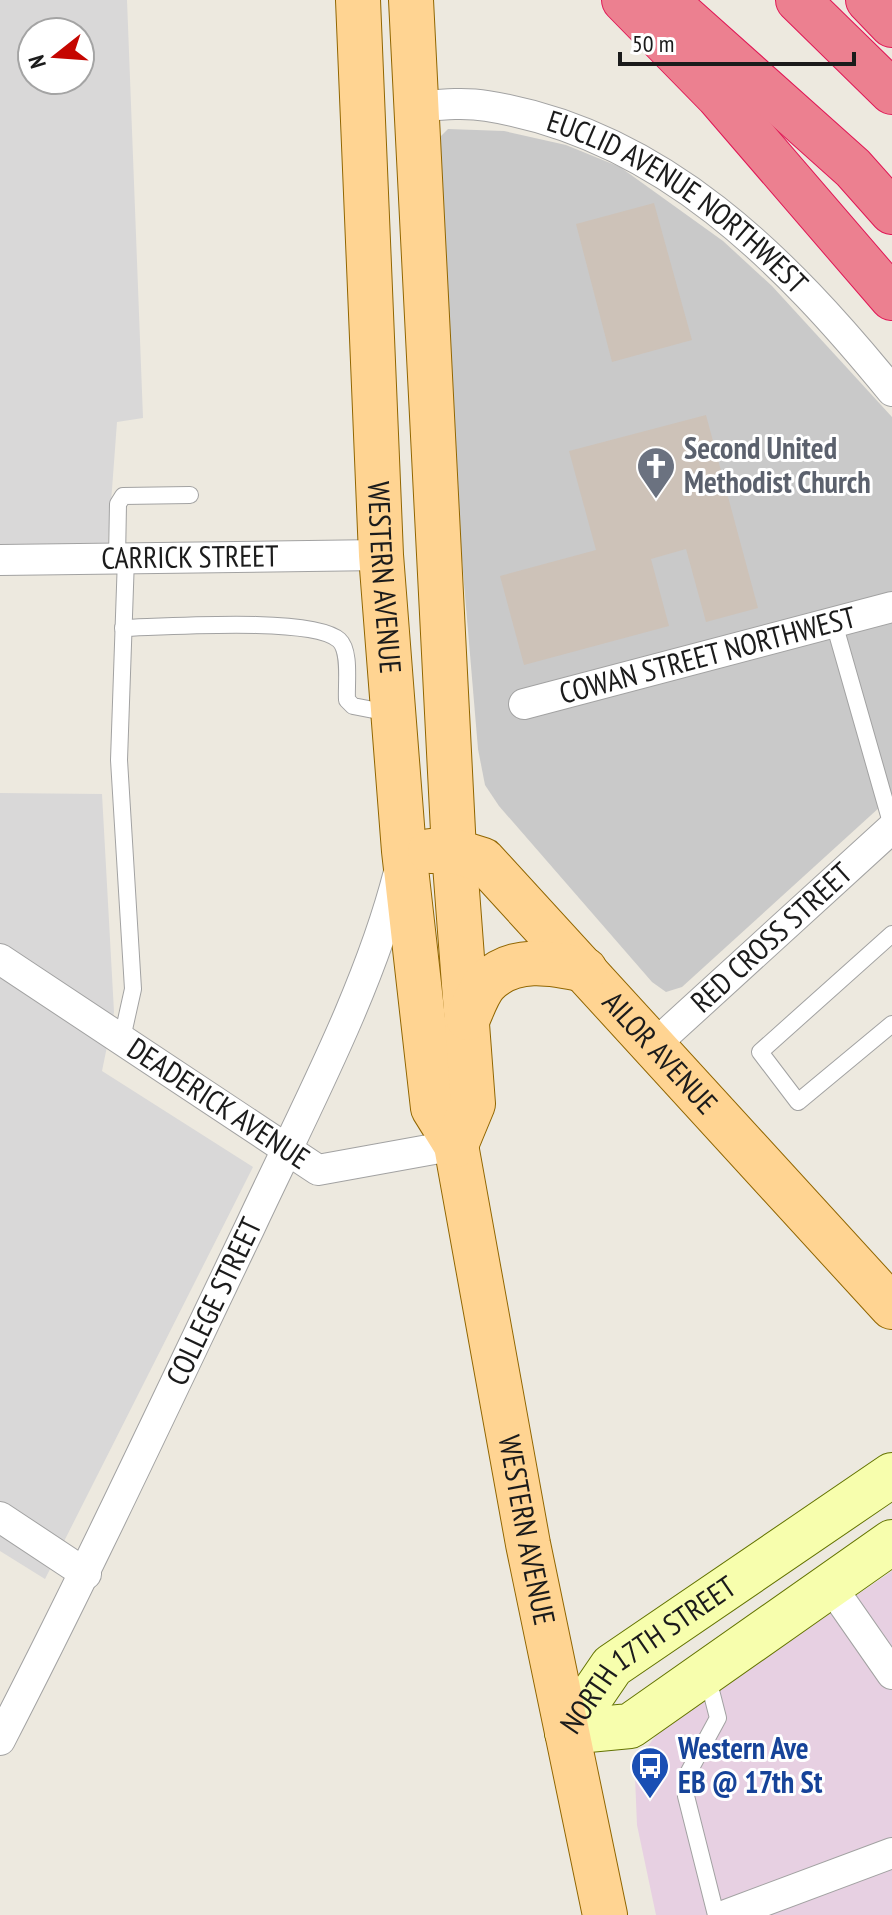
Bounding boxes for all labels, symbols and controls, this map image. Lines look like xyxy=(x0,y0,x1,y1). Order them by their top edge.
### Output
north arrow xyxy=(16,16,96,96)
scale bar xyxy=(620,16,854,66)
text: 50 m xyxy=(632,28,674,59)
text: N xyxy=(22,52,52,72)
street label: EUCLID AVENUE NORTHWEST xyxy=(542,100,817,301)
place label: Second United Methodist Church xyxy=(684,428,871,501)
church icon: Second United Methodist Church xyxy=(635,445,677,500)
street label: WESTERN AVENUE xyxy=(360,480,411,675)
street label: CARRICK STREET xyxy=(101,535,279,577)
street label: COWAN STREET NORTHWEST xyxy=(555,596,860,712)
street label: RED CROSS STREET xyxy=(682,853,860,1020)
street label: AILOR AVENUE xyxy=(595,982,727,1122)
street label: DEADERICK AVENUE xyxy=(121,1028,318,1177)
street label: COLLEGE STREET xyxy=(156,1211,270,1391)
street label: WESTERN AVENUE xyxy=(491,1432,565,1628)
street label: NORTH 17TH STREET xyxy=(551,1566,743,1741)
place label: Western Ave EB @ 17th St xyxy=(677,1728,823,1801)
bus stop icon: Western Ave EB @ 17th St xyxy=(629,1745,671,1800)

